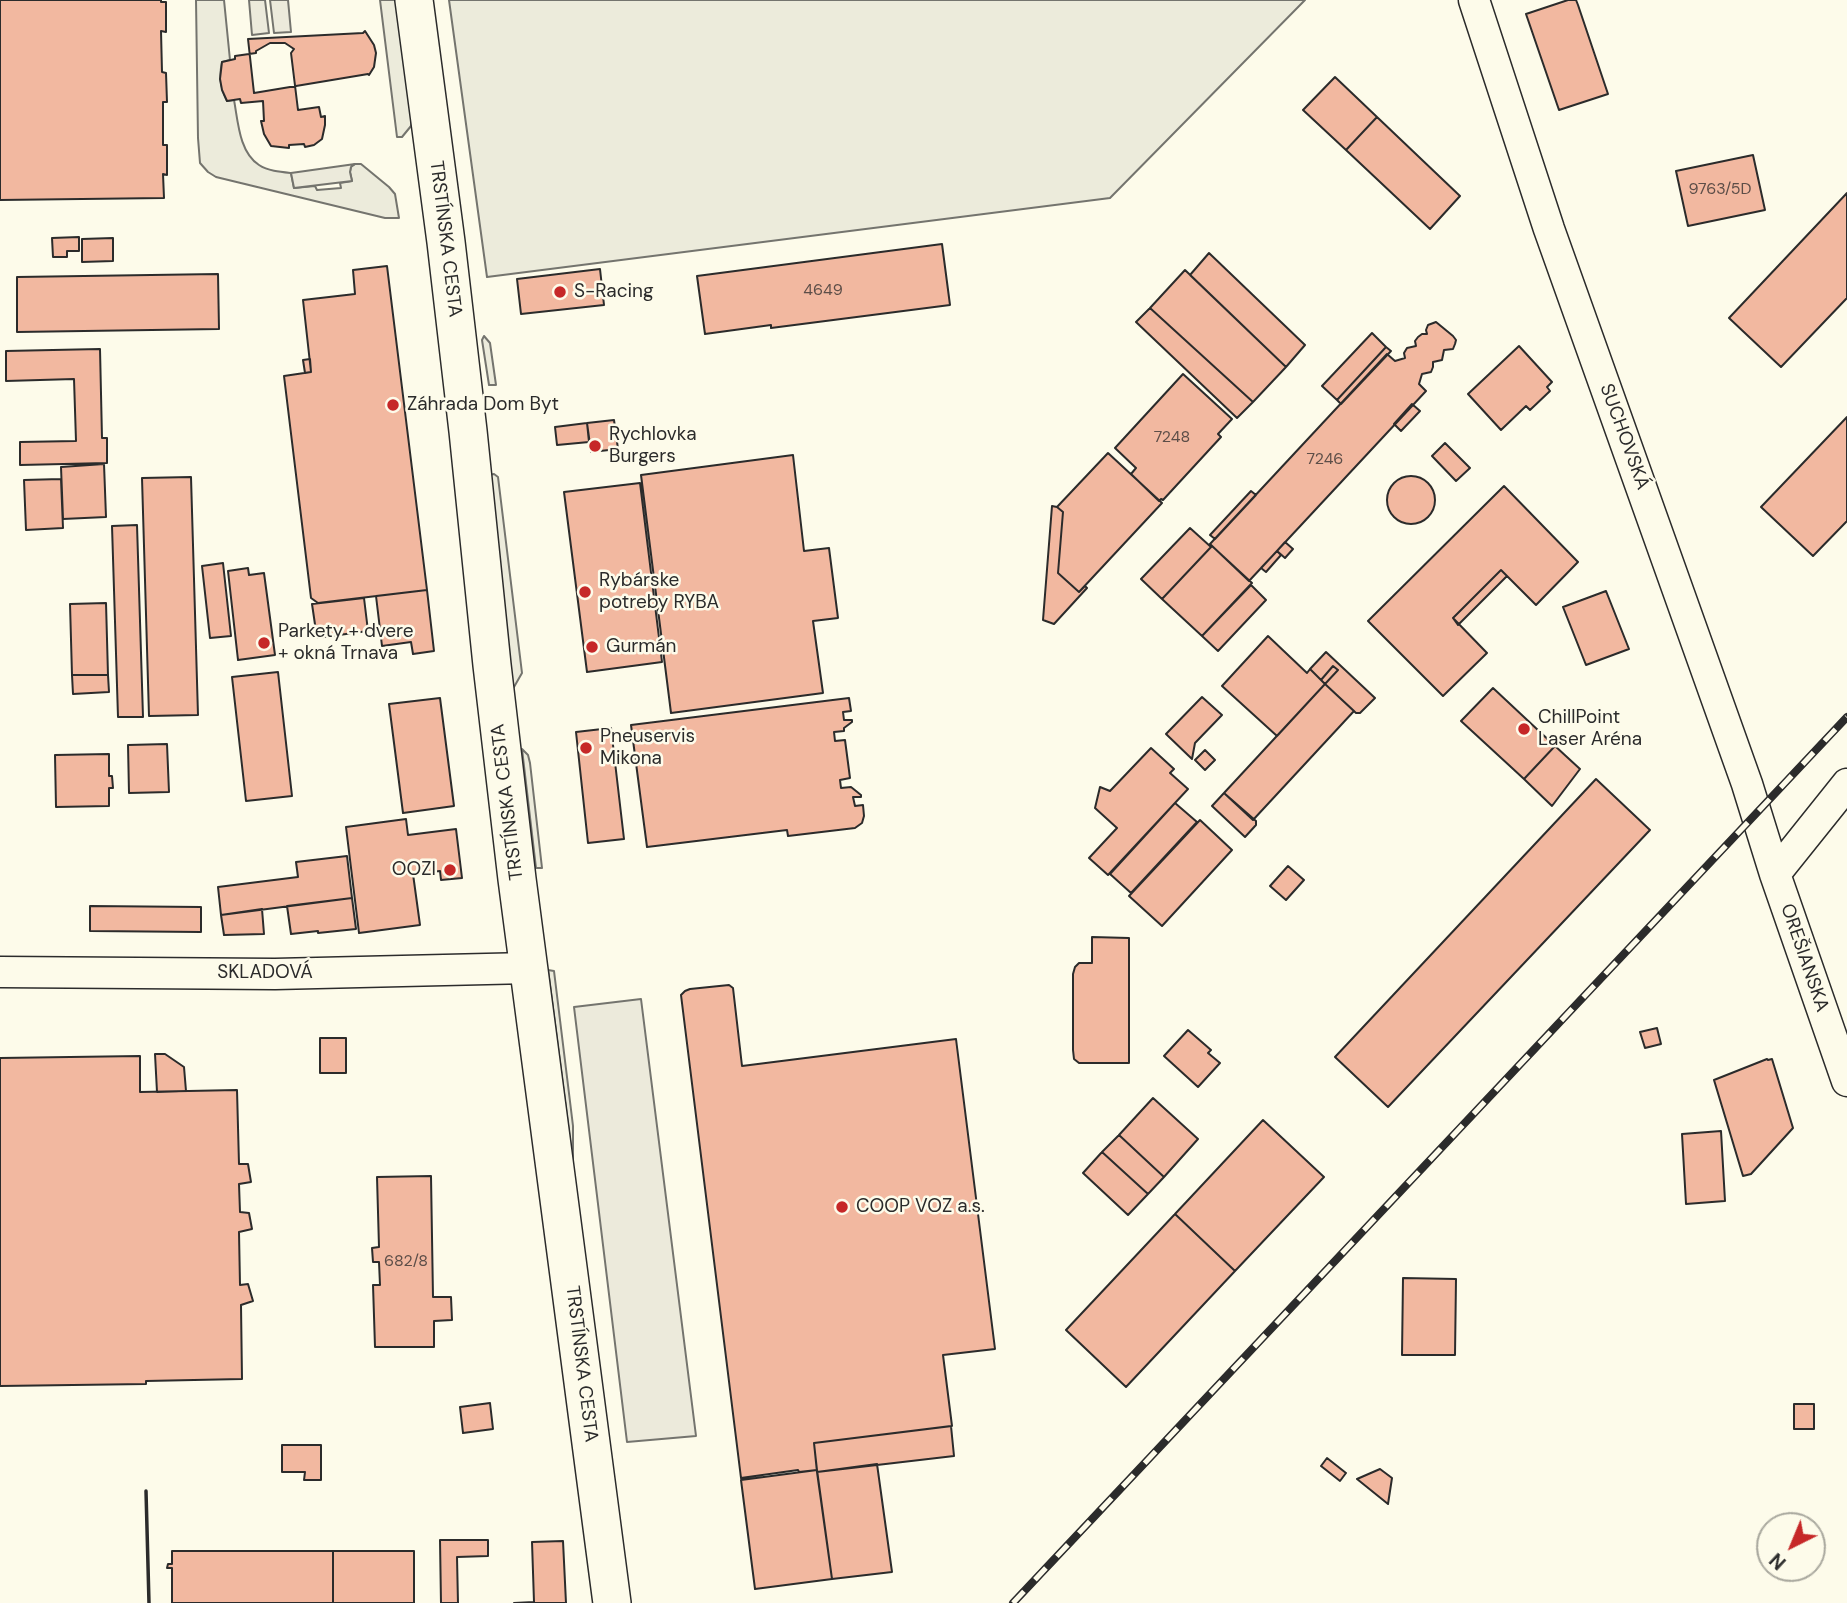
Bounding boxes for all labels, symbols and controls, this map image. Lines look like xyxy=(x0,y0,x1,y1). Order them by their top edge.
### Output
street label: TRSTÍNSKA CESTA xyxy=(424,159,466,319)
house number: 9763/5D xyxy=(1688,180,1752,200)
place label: S-Racing xyxy=(574,281,654,303)
house number: 4649 xyxy=(803,281,843,301)
marker: S-Racing xyxy=(552,284,568,300)
street label: SUCHOVSKÁ xyxy=(1594,381,1654,493)
place label: Záhrada Dom Byt xyxy=(407,394,559,416)
marker: Záhrada Dom Byt xyxy=(385,397,401,413)
place label: Rychlovka Burgers xyxy=(609,424,697,468)
house number: 7248 xyxy=(1154,428,1190,448)
marker: Rychlovka Burgers xyxy=(587,438,603,454)
house number: 7246 xyxy=(1307,450,1343,470)
place label: Rybárske potreby RYBA xyxy=(599,570,719,614)
marker: Rybárske potreby RYBA xyxy=(577,584,593,600)
place label: Parkety + dvere + okná Trnava xyxy=(278,621,414,665)
marker: Parkety + dvere + okná Trnava xyxy=(256,635,272,651)
place label: Gurmán xyxy=(606,636,676,658)
marker: Gurmán xyxy=(584,639,600,655)
place label: ChillPoint Laser Aréna xyxy=(1538,707,1642,751)
marker: ChillPoint Laser Aréna xyxy=(1516,721,1532,737)
street label: TRSTÍNSKA CESTA xyxy=(487,722,529,882)
place label: Pneuservis Mikona xyxy=(600,726,695,770)
marker: Pneuservis Mikona xyxy=(578,740,594,756)
place label: OOZI xyxy=(392,859,436,881)
marker: OOZI xyxy=(442,862,458,878)
street label: OREŠIANSKA xyxy=(1775,901,1833,1015)
street label: SKLADOVÁ xyxy=(217,962,313,984)
place label: COOP VOZ a.s. xyxy=(856,1196,985,1218)
marker: COOP VOZ a.s. xyxy=(834,1199,850,1215)
house number: 682/8 xyxy=(384,1252,428,1272)
street label: TRSTÍNSKA CESTA xyxy=(560,1284,602,1444)
north arrow xyxy=(1756,1512,1826,1582)
text: N xyxy=(1764,1547,1791,1575)

